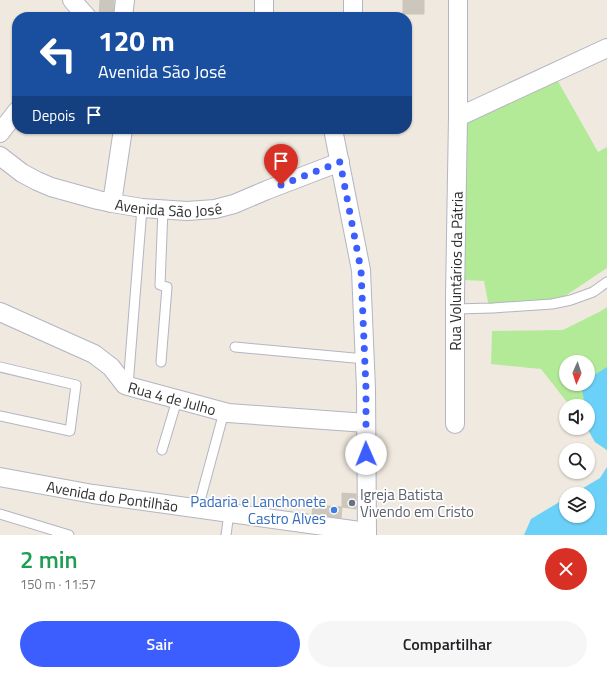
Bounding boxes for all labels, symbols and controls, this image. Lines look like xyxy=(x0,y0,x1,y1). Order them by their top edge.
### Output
text: 120 m xyxy=(98,19,175,62)
icon: left xyxy=(32,28,84,80)
text: Avenida São José xyxy=(98,58,226,85)
text: Depois xyxy=(32,104,75,127)
icon: arrive xyxy=(83,104,105,126)
pin xyxy=(264,144,298,185)
icon: arrive xyxy=(270,150,292,172)
street label: Rua Voluntários da Pátria xyxy=(443,191,468,351)
street label: Avenida São José xyxy=(113,192,225,223)
north arrow xyxy=(559,355,595,391)
map controls xyxy=(559,355,595,523)
street label: Rua 4 de Julho xyxy=(126,375,219,421)
button: sound xyxy=(559,399,595,435)
position arrow xyxy=(345,433,387,475)
button: search xyxy=(559,443,595,479)
street label: Avenida do Pontilhão xyxy=(45,474,180,517)
place label: Igreja Batista Vivendo em Cristo xyxy=(360,483,474,523)
button: layers xyxy=(559,487,595,523)
place label: Padaria e Lanchonete Castro Alves xyxy=(190,490,326,530)
marker: Igreja Batista Vivendo em Cristo xyxy=(347,498,357,508)
marker: Padaria e Lanchonete Castro Alves xyxy=(329,505,339,515)
text: 2 min xyxy=(20,541,78,577)
button: close xyxy=(545,548,587,590)
text: 150 m · 11:57 xyxy=(20,574,96,594)
button: Sair xyxy=(20,621,300,667)
button: Compartilhar xyxy=(308,621,587,667)

